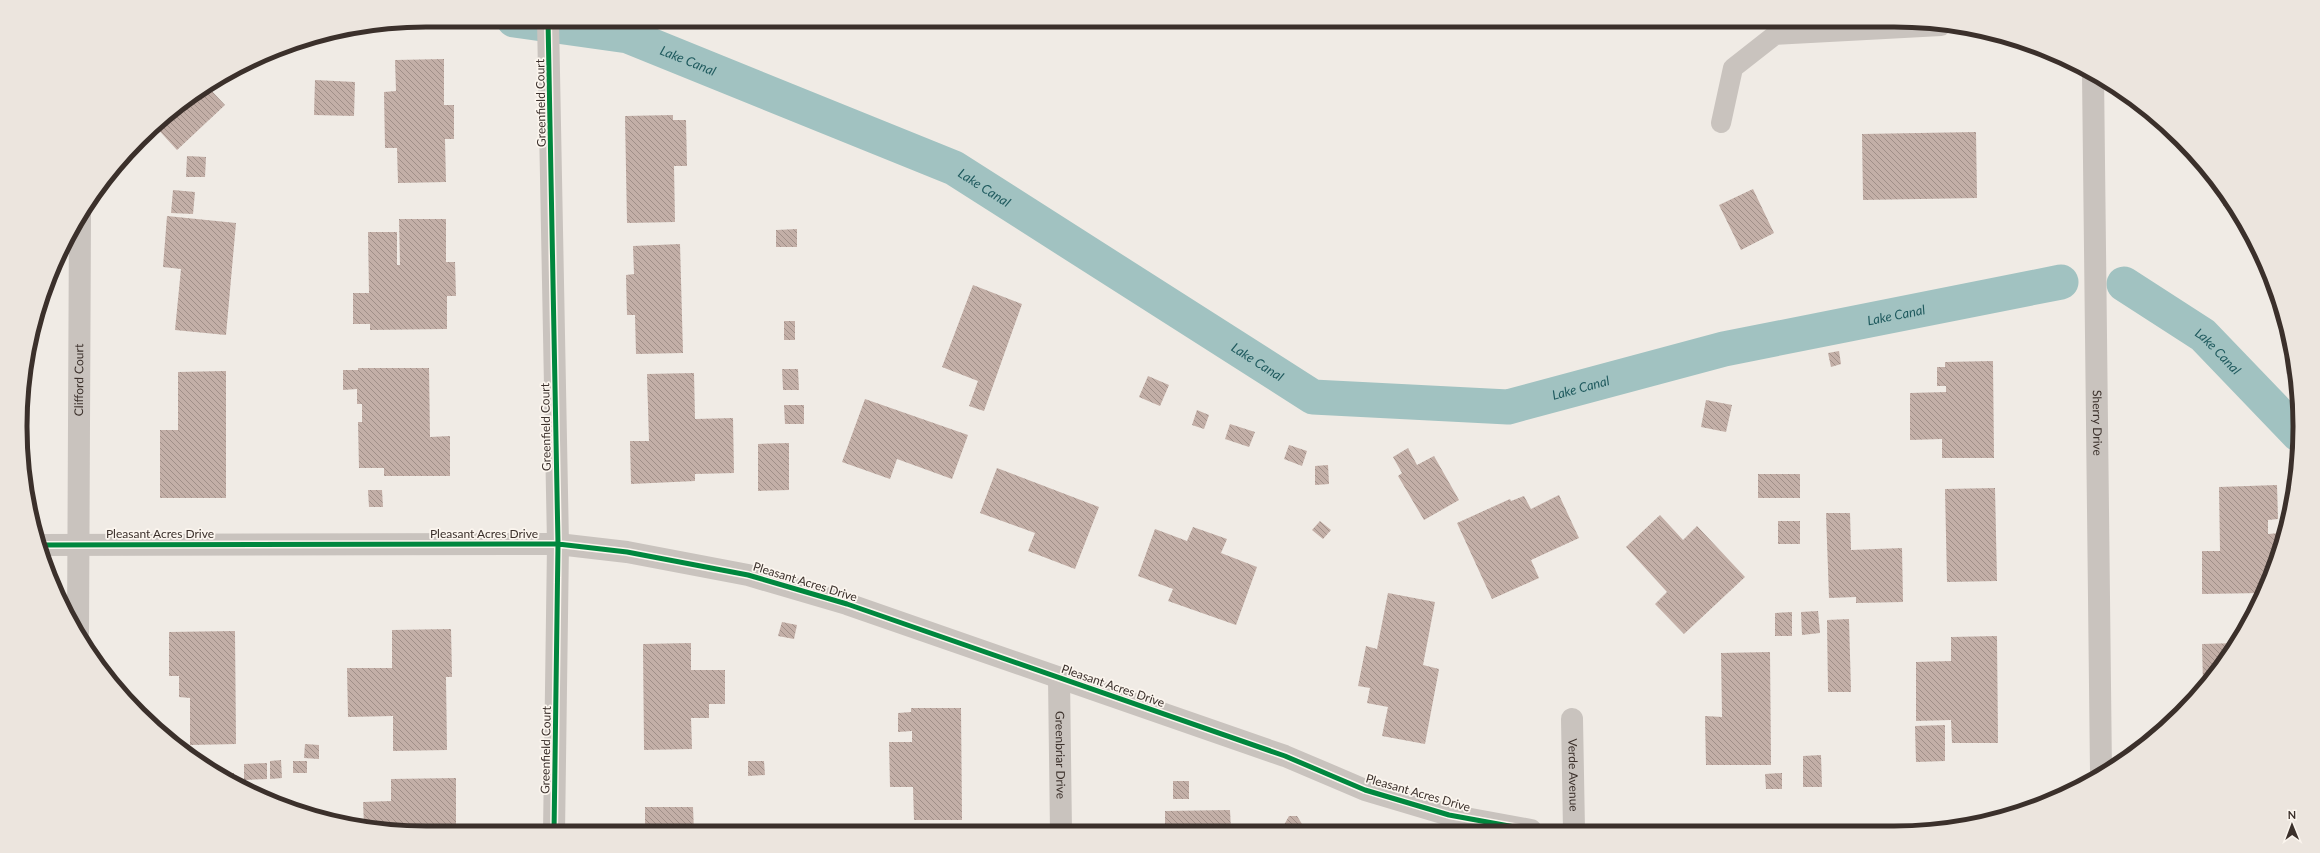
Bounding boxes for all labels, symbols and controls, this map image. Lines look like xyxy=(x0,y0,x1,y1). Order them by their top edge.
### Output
water label: Lake Canal xyxy=(658,42,718,79)
street label: Greenfield Court xyxy=(532,58,549,147)
water label: Lake Canal xyxy=(955,165,1014,210)
water label: Lake Canal xyxy=(1866,301,1927,328)
water label: Lake Canal xyxy=(2192,324,2244,378)
water label: Lake Canal xyxy=(1229,339,1287,384)
street label: Clifford Court xyxy=(71,343,86,416)
water label: Lake Canal xyxy=(1550,372,1611,403)
street label: Greenfield Court xyxy=(537,382,554,471)
street label: Sherry Drive xyxy=(2090,390,2105,456)
street label: Pleasant Acres Drive xyxy=(106,526,214,541)
street label: Pleasant Acres Drive xyxy=(430,526,538,541)
street label: Pleasant Acres Drive xyxy=(751,559,859,604)
street label: Pleasant Acres Drive xyxy=(1060,661,1167,710)
street label: Greenfield Court xyxy=(537,705,554,794)
street label: Greenbriar Drive xyxy=(1052,711,1069,799)
street label: Verde Avenue xyxy=(1565,738,1582,812)
street label: Pleasant Acres Drive xyxy=(1364,770,1472,815)
north arrow xyxy=(2272,805,2312,845)
text: N xyxy=(2287,808,2296,821)

